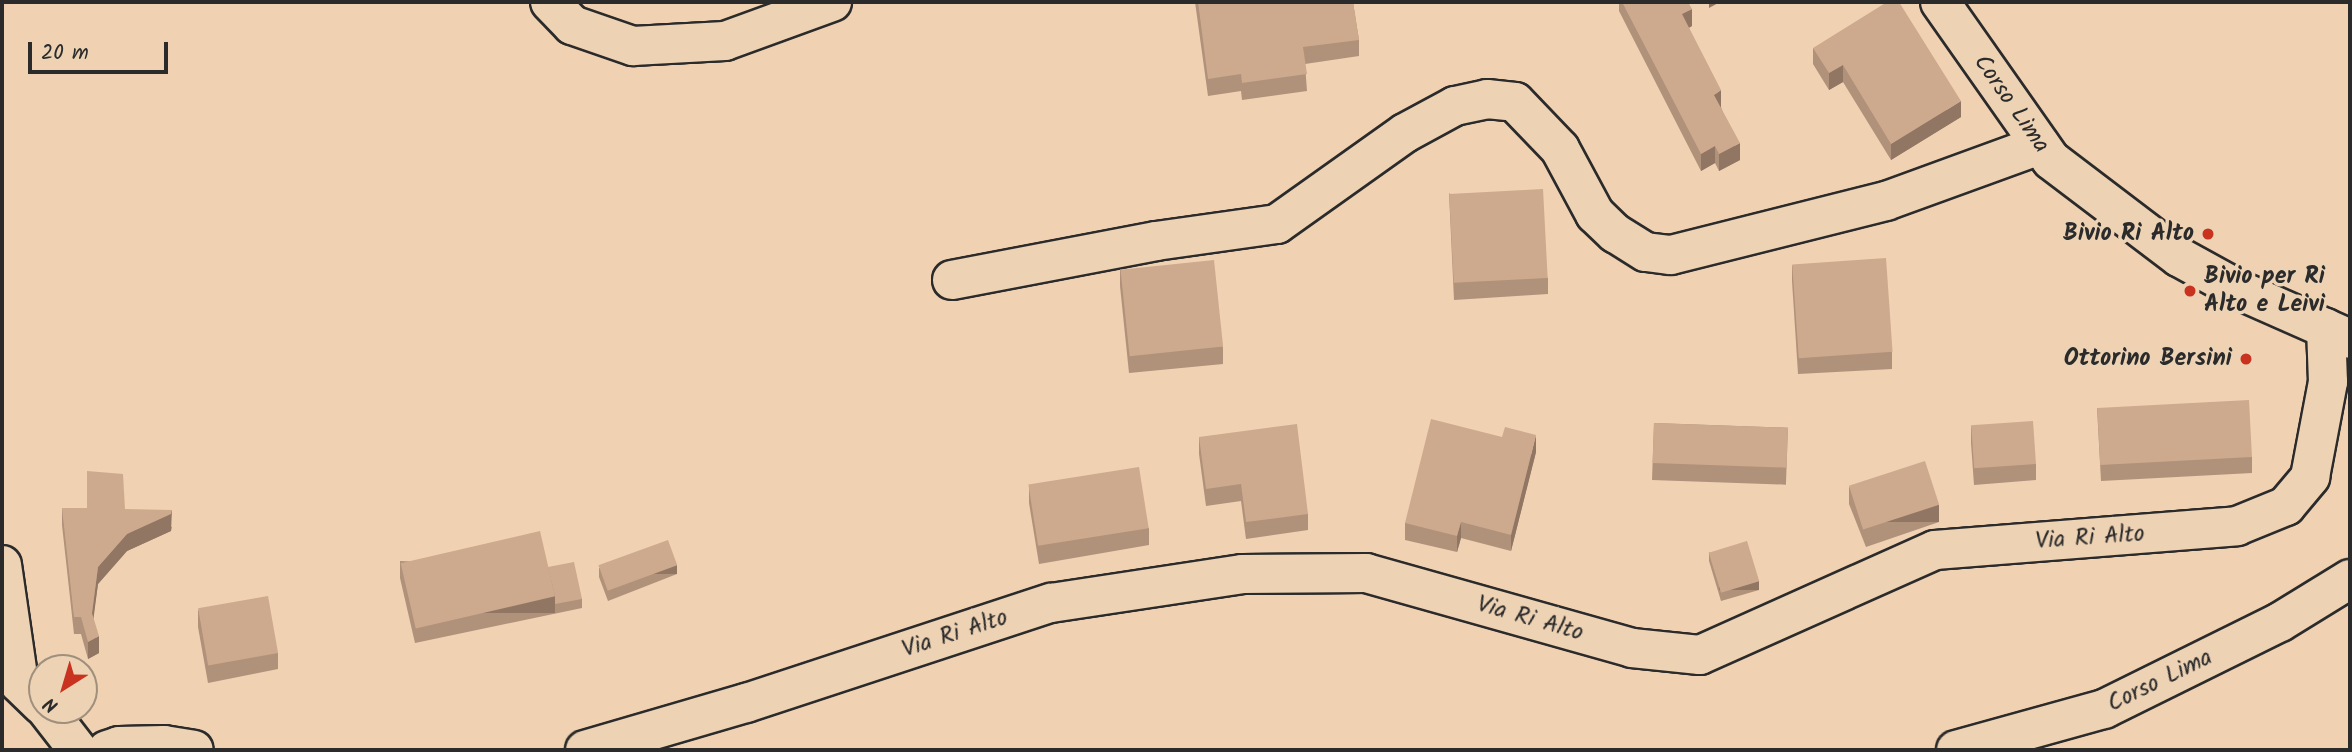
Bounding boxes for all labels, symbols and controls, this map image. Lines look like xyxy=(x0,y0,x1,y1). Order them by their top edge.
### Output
scale bar xyxy=(32,28,172,72)
text: 20 m xyxy=(41,37,89,70)
street label: Corso Lima xyxy=(1967,49,2055,159)
place label: Bivio Ri Alto xyxy=(2063,220,2194,248)
marker: Bivio Ri Alto xyxy=(2200,226,2216,242)
place label: Bivio per Ri Alto e Leivi xyxy=(2204,263,2325,319)
marker: Bivio per Ri Alto e Leivi xyxy=(2182,283,2198,299)
place label: Ottorino Bersini xyxy=(2064,345,2232,373)
marker: Ottorino Bersini xyxy=(2238,351,2254,367)
street label: Via Ri Alto xyxy=(2034,520,2146,556)
street label: Via Ri Alto xyxy=(1473,590,1587,648)
street label: Via Ri Alto xyxy=(899,603,1011,665)
street label: Corso Lima xyxy=(2103,643,2217,719)
north arrow xyxy=(28,654,98,724)
text: N xyxy=(38,689,65,720)

